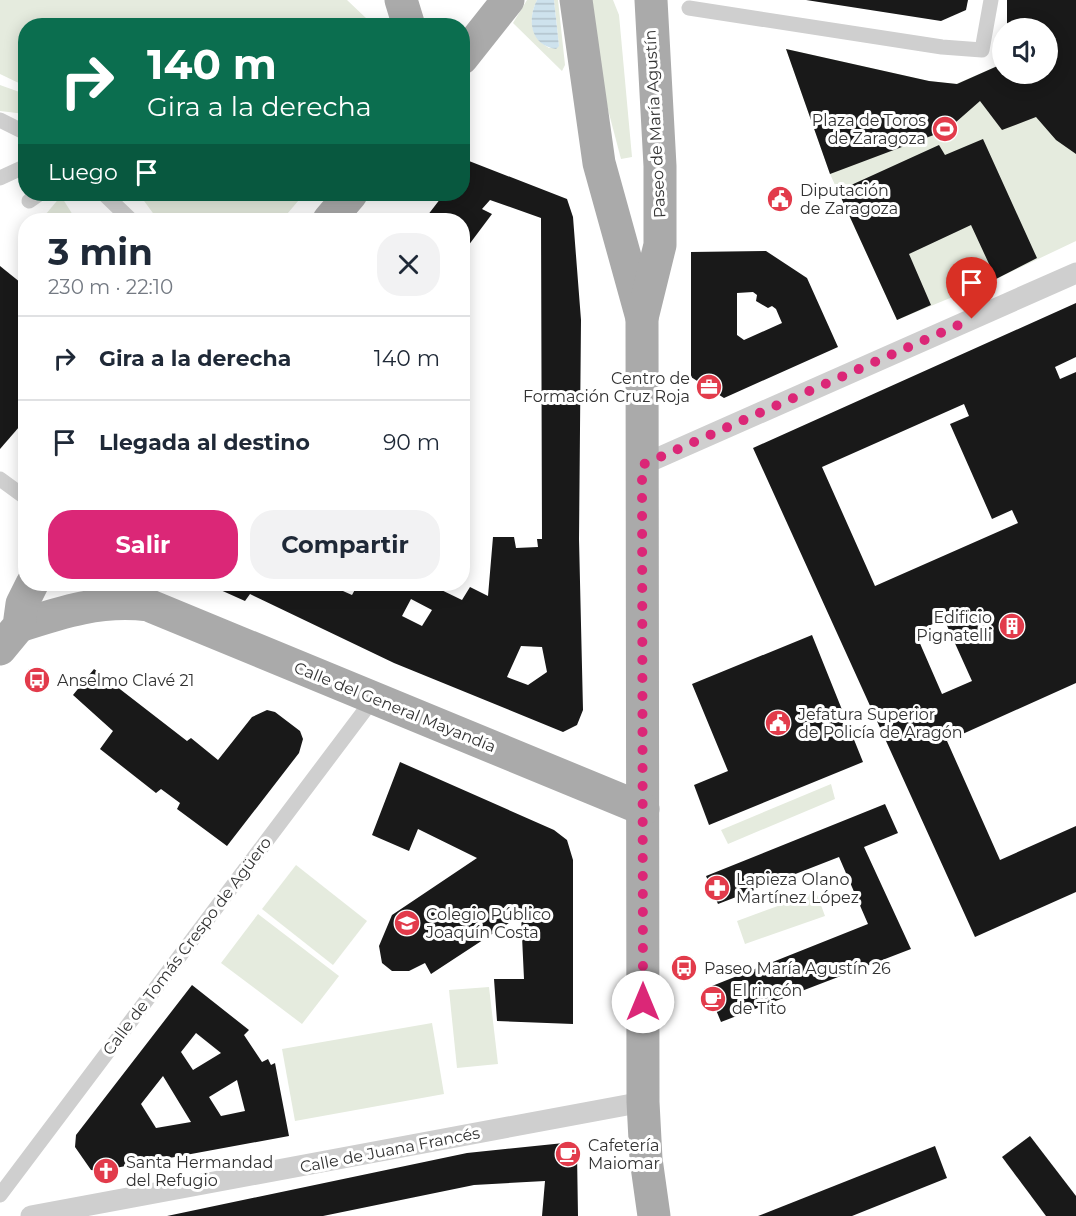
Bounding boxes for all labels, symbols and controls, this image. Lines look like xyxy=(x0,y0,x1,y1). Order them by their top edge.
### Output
map controls xyxy=(992,18,1058,84)
button: sound xyxy=(992,18,1058,84)
street label: Paseo de María Agustín xyxy=(641,29,669,219)
text: 140 m xyxy=(147,38,277,90)
icon: right xyxy=(48,42,126,120)
text: Gira a la derecha xyxy=(147,90,372,123)
place label: Plaza de Toros de Zaragoza xyxy=(812,111,926,148)
sports icon: Plaza de Toros de Zaragoza xyxy=(930,114,960,144)
icon: arrive xyxy=(130,156,163,189)
text: Luego xyxy=(48,159,118,186)
place label: Diputación de Zaragoza xyxy=(800,181,898,218)
public building icon: Diputación de Zaragoza xyxy=(765,184,795,214)
text: 3 min xyxy=(48,230,153,274)
button: close xyxy=(377,233,440,296)
pin xyxy=(946,257,997,319)
icon: arrive xyxy=(955,266,988,299)
text: 230 m · 22:10 xyxy=(48,275,173,299)
icon: right xyxy=(48,342,81,375)
text: Gira a la derecha xyxy=(99,345,291,372)
text: 140 m xyxy=(374,345,440,372)
place label: Centro de Formación Cruz Roja xyxy=(523,369,690,406)
office icon: Centro de Formación Cruz Roja xyxy=(694,372,724,402)
icon: arrive xyxy=(48,426,81,459)
text: Llegada al destino xyxy=(99,429,310,456)
text: 90 m xyxy=(383,429,440,456)
button: Salir xyxy=(48,510,238,579)
button: Compartir xyxy=(250,510,440,579)
place label: Edificio Pignatelli xyxy=(916,608,992,645)
building icon: Edificio Pignatelli xyxy=(997,611,1027,641)
street label: Calle del General Mayandía xyxy=(291,658,499,756)
bus stop icon: Anselmo Clavé 21 xyxy=(22,665,52,695)
place label: Anselmo Clavé 21 xyxy=(57,671,194,690)
place label: Jefatura Superior de Policía de Aragón xyxy=(797,705,963,742)
public building icon: Jefatura Superior de Policía de Aragón xyxy=(763,708,793,738)
street label: Calle de Tomás Crespo de Agüero xyxy=(99,833,275,1059)
place label: Lapieza Olano Martínez López xyxy=(736,870,859,907)
pharmacy icon: Lapieza Olano Martínez López xyxy=(702,873,732,903)
place label: Colegio Público Joaquín Costa xyxy=(425,905,551,942)
school or university icon: Colegio Público Joaquín Costa xyxy=(392,908,422,938)
bus stop icon: Paseo María Agustín 26 xyxy=(669,953,699,983)
place label: Paseo María Agustín 26 xyxy=(704,959,891,978)
position arrow xyxy=(611,970,675,1034)
place label: El rincón de Tito xyxy=(732,981,802,1018)
cafe icon: El rincón de Tito xyxy=(698,984,728,1014)
street label: Calle de Juana Francés xyxy=(298,1123,482,1177)
place label: Cafetería Maiomar xyxy=(588,1136,660,1173)
cafe icon: Cafetería Maiomar xyxy=(553,1139,583,1169)
place label: Santa Hermandad del Refugio xyxy=(126,1153,273,1190)
church icon: Santa Hermandad del Refugio xyxy=(91,1156,121,1186)

